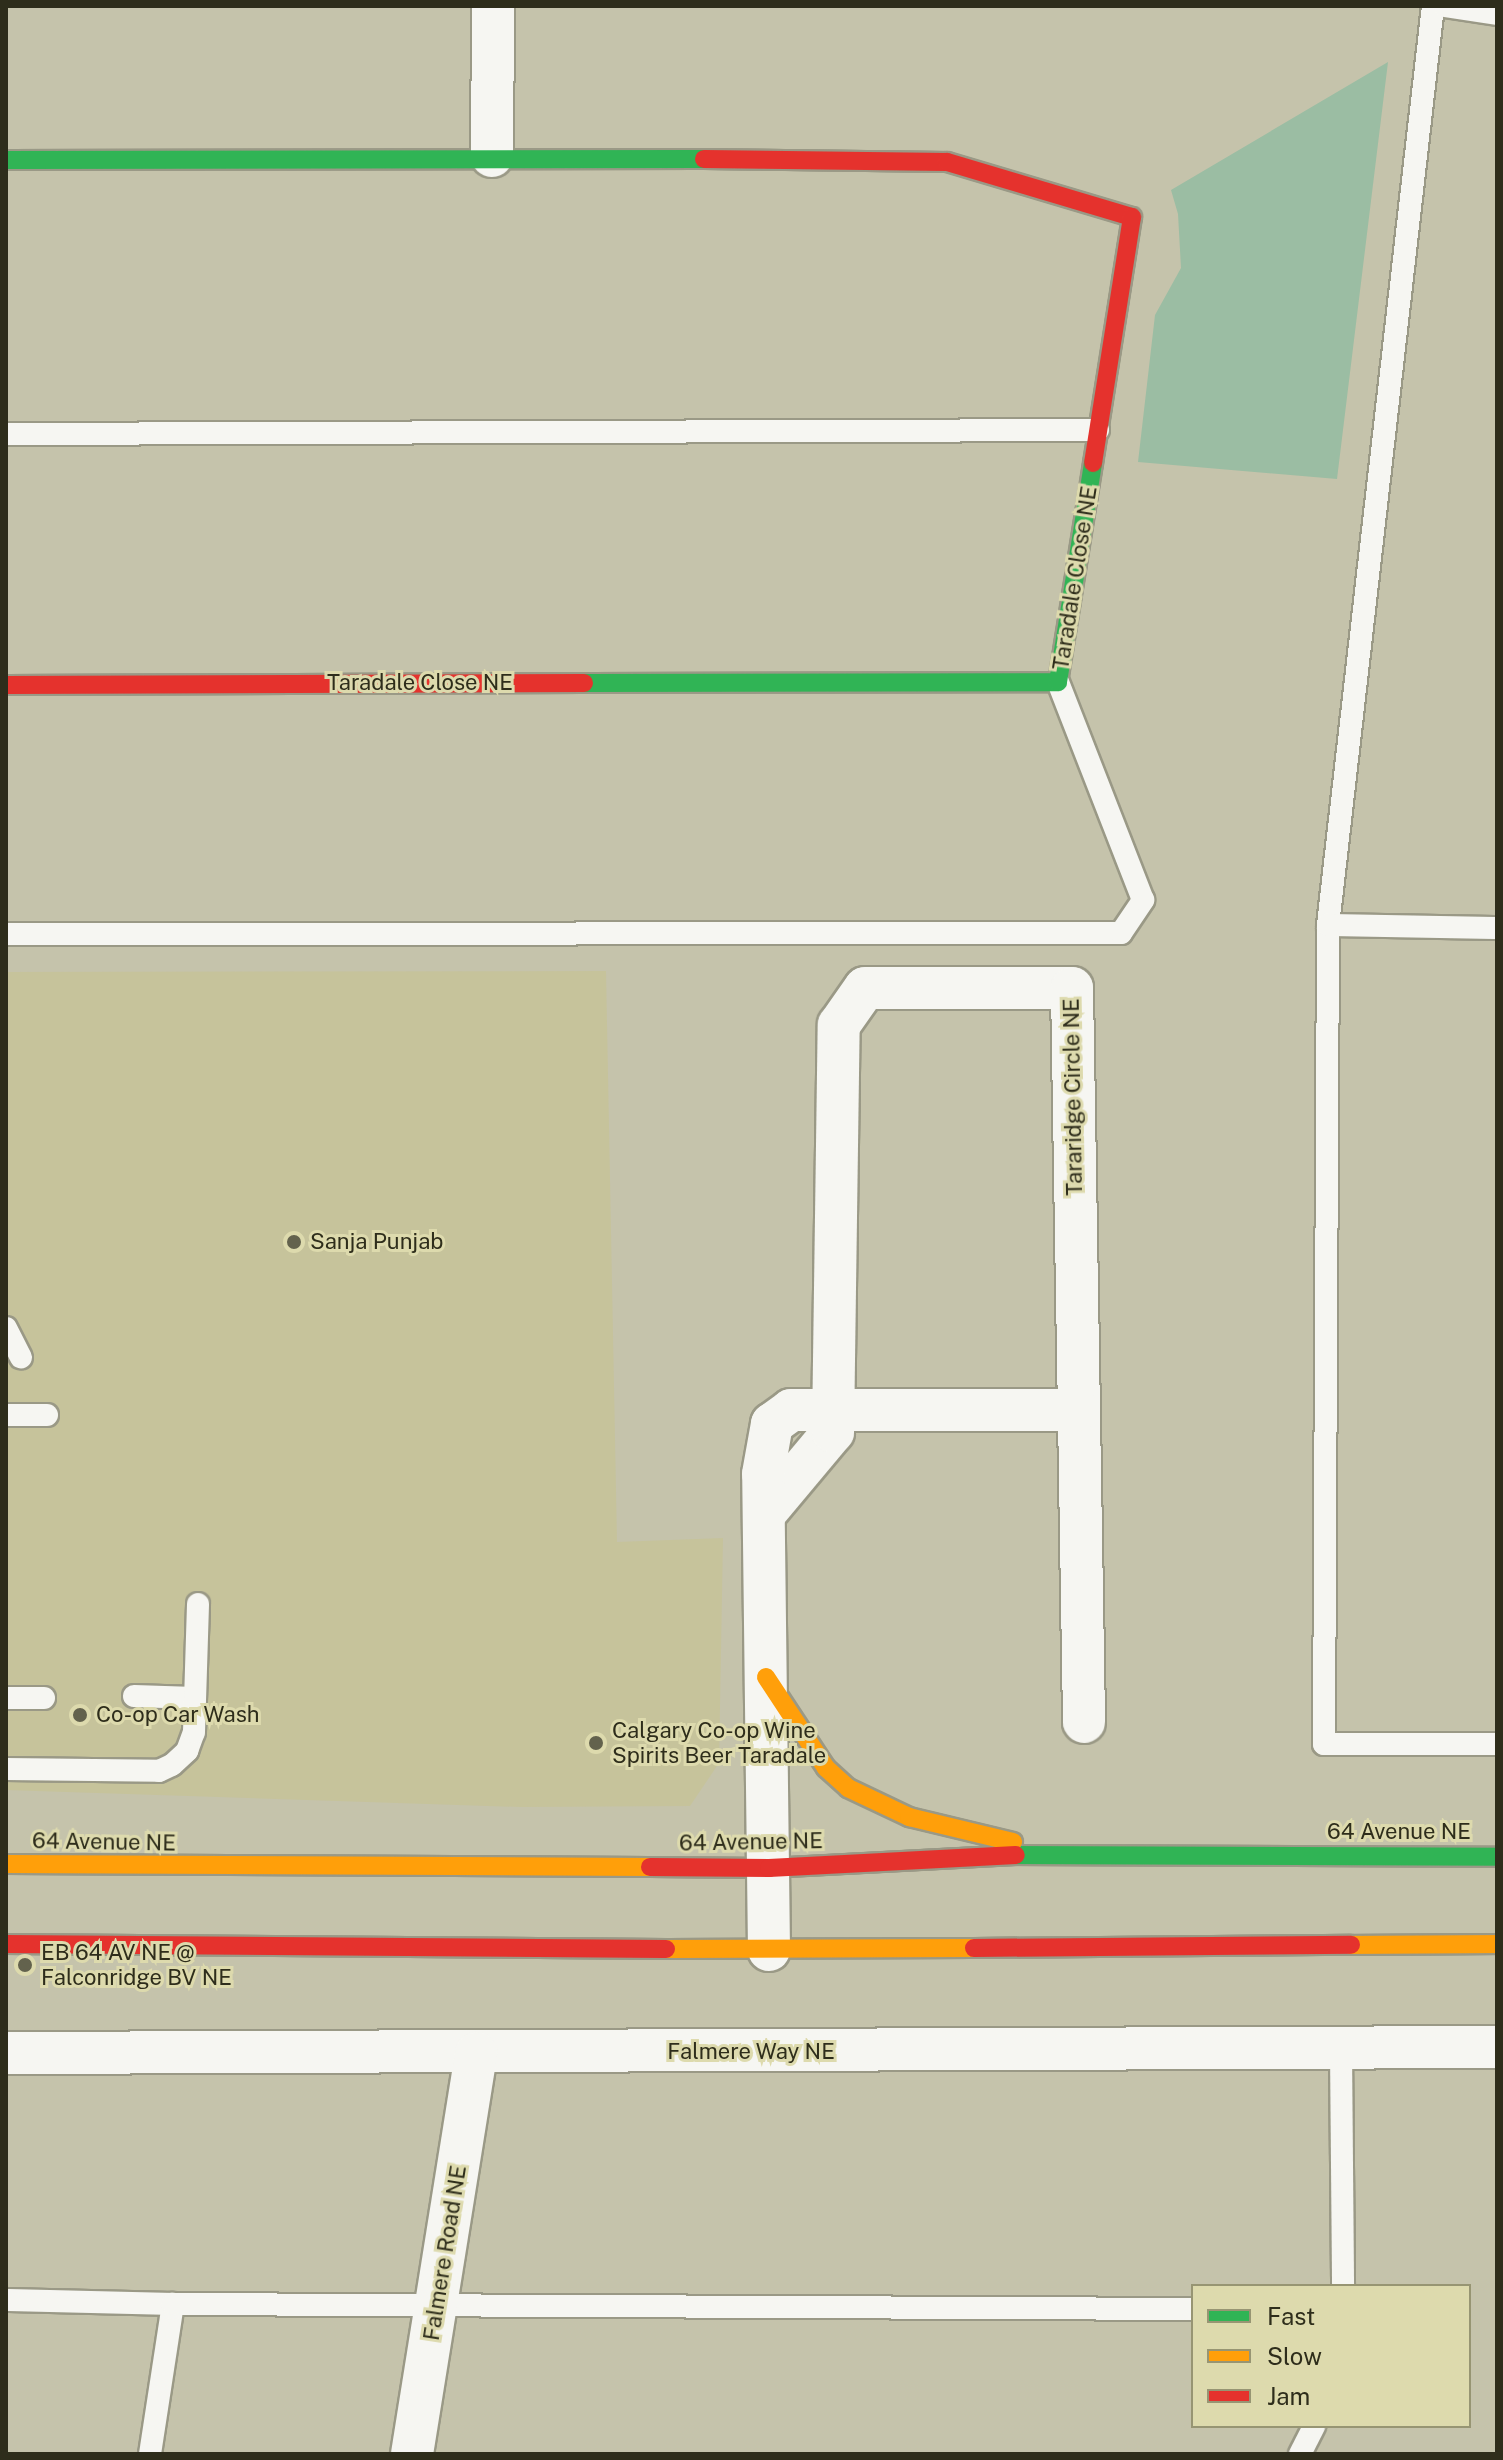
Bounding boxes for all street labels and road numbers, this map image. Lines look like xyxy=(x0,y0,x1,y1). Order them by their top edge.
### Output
street label: Taradale Close NE xyxy=(1047,484,1103,672)
street label: Taradale Close NE xyxy=(327,670,513,696)
street label: Tararidge Circle NE xyxy=(1058,998,1088,1196)
street label: 64 Avenue NE xyxy=(1327,1819,1471,1845)
street label: 64 Avenue NE xyxy=(32,1828,176,1856)
street label: 64 Avenue NE xyxy=(679,1828,823,1856)
street label: Falmere Way NE xyxy=(667,2039,835,2065)
street label: Falmere Road NE xyxy=(418,2164,472,2342)

